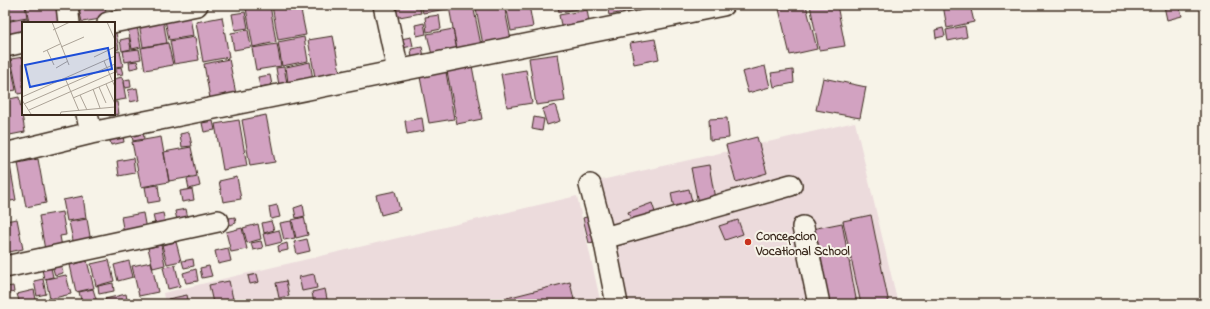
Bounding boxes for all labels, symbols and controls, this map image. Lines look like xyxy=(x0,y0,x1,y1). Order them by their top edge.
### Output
inset map xyxy=(22,22,115,115)
place label: Concepcion Vocational School xyxy=(755,227,850,261)
marker: Concepcion Vocational School xyxy=(743,237,753,247)

